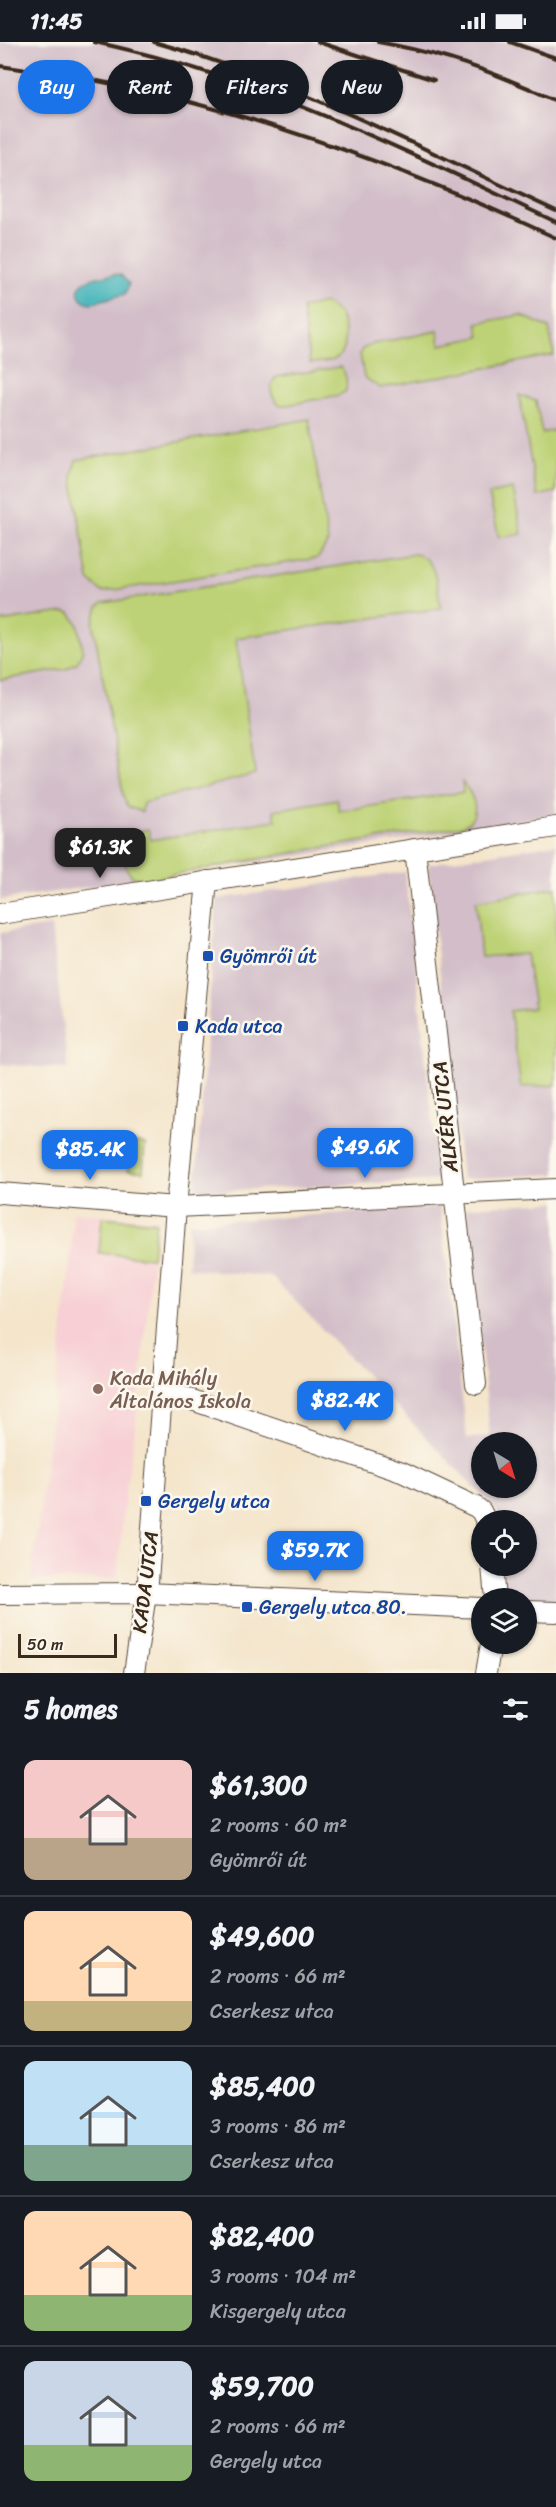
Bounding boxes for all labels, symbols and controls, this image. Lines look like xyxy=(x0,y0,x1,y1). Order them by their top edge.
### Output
text: 11:45 xyxy=(30,2,83,41)
chip: Buy xyxy=(18,60,95,114)
chip: Rent xyxy=(107,60,193,114)
chip: Filters xyxy=(205,60,309,114)
chip: New xyxy=(321,60,403,114)
pin: $61.3K xyxy=(51,828,149,879)
text: $61.3K xyxy=(69,830,131,865)
place label: Gyömrői út xyxy=(220,939,317,974)
marker: Gyömrői út xyxy=(201,949,215,963)
place label: Kada utca xyxy=(195,1009,282,1044)
marker: Kada utca xyxy=(176,1019,190,1033)
street label: ALKÉR UTCA xyxy=(422,1060,469,1175)
pin: $49.6K xyxy=(316,1128,414,1179)
pin: $85.4K xyxy=(41,1130,139,1181)
text: $49.6K xyxy=(331,1130,399,1165)
text: $85.4K xyxy=(56,1132,124,1167)
place label: Kada Mihály Általános Iskola xyxy=(109,1361,251,1419)
pin: $82.4K xyxy=(296,1381,394,1432)
marker: Kada Mihály Általános Iskola xyxy=(91,1382,105,1396)
text: $82.4K xyxy=(311,1383,379,1418)
north arrow xyxy=(471,1432,537,1498)
map controls xyxy=(471,1432,537,1654)
place label: Gergely utca xyxy=(158,1484,270,1519)
marker: Gergely utca xyxy=(139,1494,153,1508)
button: locate xyxy=(471,1510,537,1576)
street label: KADA UTCA xyxy=(122,1529,169,1635)
pin: $59.7K xyxy=(266,1531,364,1582)
text: $59.7K xyxy=(281,1533,349,1568)
button: layers xyxy=(471,1588,537,1654)
place label: Gergely utca 80. xyxy=(259,1590,407,1625)
marker: Gergely utca 80. xyxy=(240,1600,254,1614)
text: 50 m xyxy=(27,1630,63,1659)
scale bar xyxy=(18,1631,117,1658)
text: 5 homes xyxy=(24,1686,117,1732)
icon: filters xyxy=(499,1693,532,1726)
text: $61,300 xyxy=(210,1762,308,1808)
icon: home xyxy=(72,1784,144,1856)
text: 2 rooms · 60 m² xyxy=(210,1808,347,1843)
text: Gyömrői út xyxy=(210,1843,307,1878)
text: $49,600 xyxy=(210,1913,314,1959)
icon: home xyxy=(72,1935,144,2007)
text: 2 rooms · 66 m² xyxy=(210,1959,346,1994)
text: Cserkesz utca xyxy=(210,1994,334,2029)
text: $85,400 xyxy=(210,2063,315,2109)
icon: home xyxy=(72,2085,144,2157)
text: 3 rooms · 86 m² xyxy=(210,2109,346,2144)
text: Cserkesz utca xyxy=(210,2144,334,2179)
text: $82,400 xyxy=(210,2213,314,2259)
icon: home xyxy=(72,2235,144,2307)
text: 3 rooms · 104 m² xyxy=(210,2259,356,2294)
text: Kisgergely utca xyxy=(210,2294,346,2329)
text: $59,700 xyxy=(210,2363,314,2409)
icon: home xyxy=(72,2385,144,2457)
text: 2 rooms · 66 m² xyxy=(210,2409,346,2444)
text: Gergely utca xyxy=(210,2444,322,2479)

